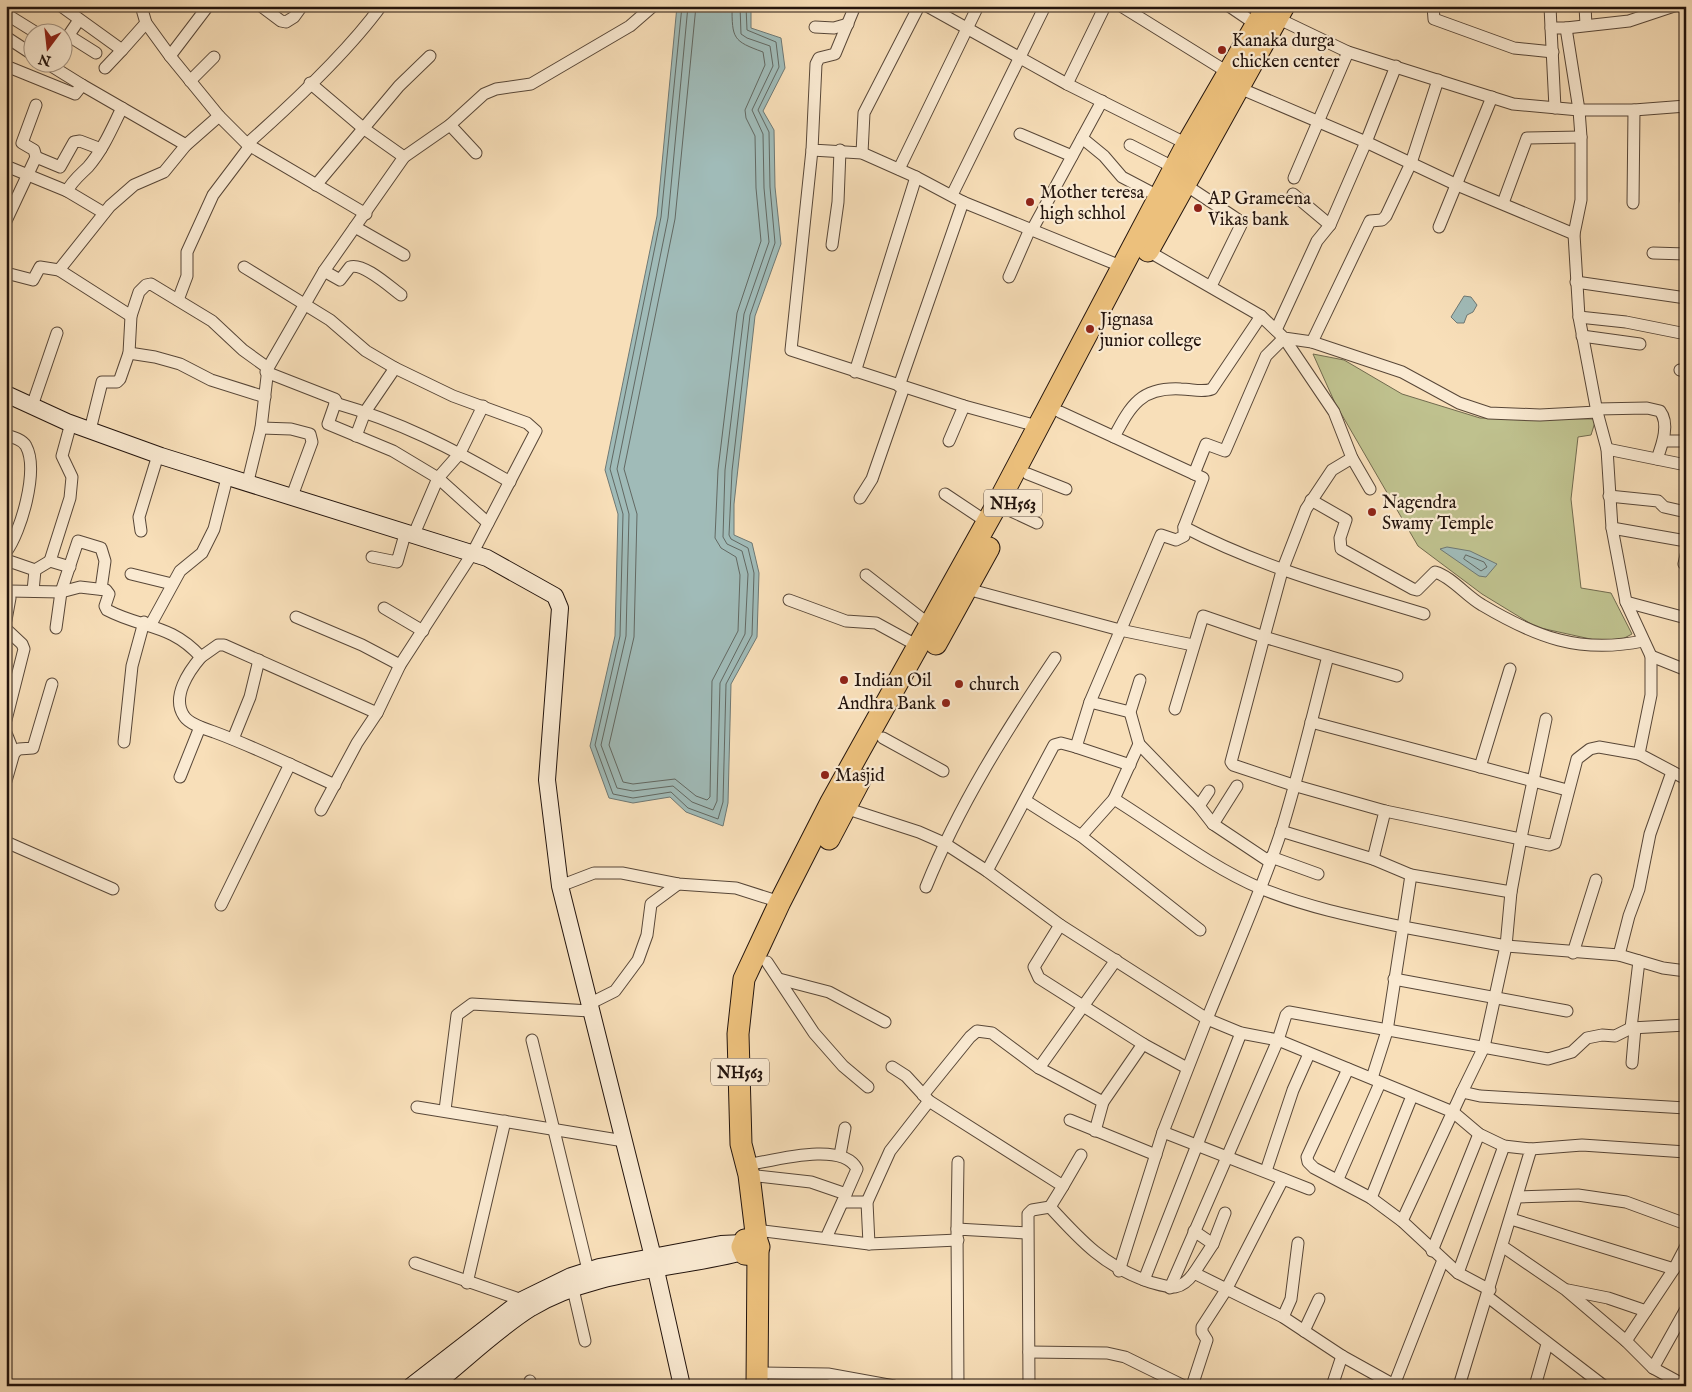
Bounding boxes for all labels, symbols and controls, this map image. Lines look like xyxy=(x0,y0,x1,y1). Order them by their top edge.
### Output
north arrow xyxy=(22,22,72,72)
place label: Kanaka durga chicken center xyxy=(1232,30,1340,74)
marker: Kanaka durga chicken center xyxy=(1216,44,1228,56)
text: N xyxy=(37,49,54,70)
place label: Mother teresa high schhol xyxy=(1040,182,1145,226)
place label: AP Grameena Vikas bank xyxy=(1207,188,1311,232)
marker: Mother teresa high schhol xyxy=(1024,196,1036,208)
marker: AP Grameena Vikas bank xyxy=(1192,202,1204,214)
place label: Jignasa junior college xyxy=(1098,309,1202,353)
marker: Jignasa junior college xyxy=(1084,323,1096,335)
road number: NH563 xyxy=(984,489,1042,516)
place label: Nagendra Swamy Temple xyxy=(1382,492,1494,536)
marker: Nagendra Swamy Temple xyxy=(1366,506,1378,518)
place label: Indian Oil xyxy=(854,670,932,693)
marker: Indian Oil xyxy=(838,674,850,686)
place label: church xyxy=(969,674,1020,697)
marker: church xyxy=(953,678,965,690)
place label: Andhra Bank xyxy=(837,693,936,716)
marker: Andhra Bank xyxy=(940,697,952,709)
place label: Masjid xyxy=(835,765,885,788)
marker: Masjid xyxy=(819,769,831,781)
road number: NH563 xyxy=(711,1058,769,1086)

